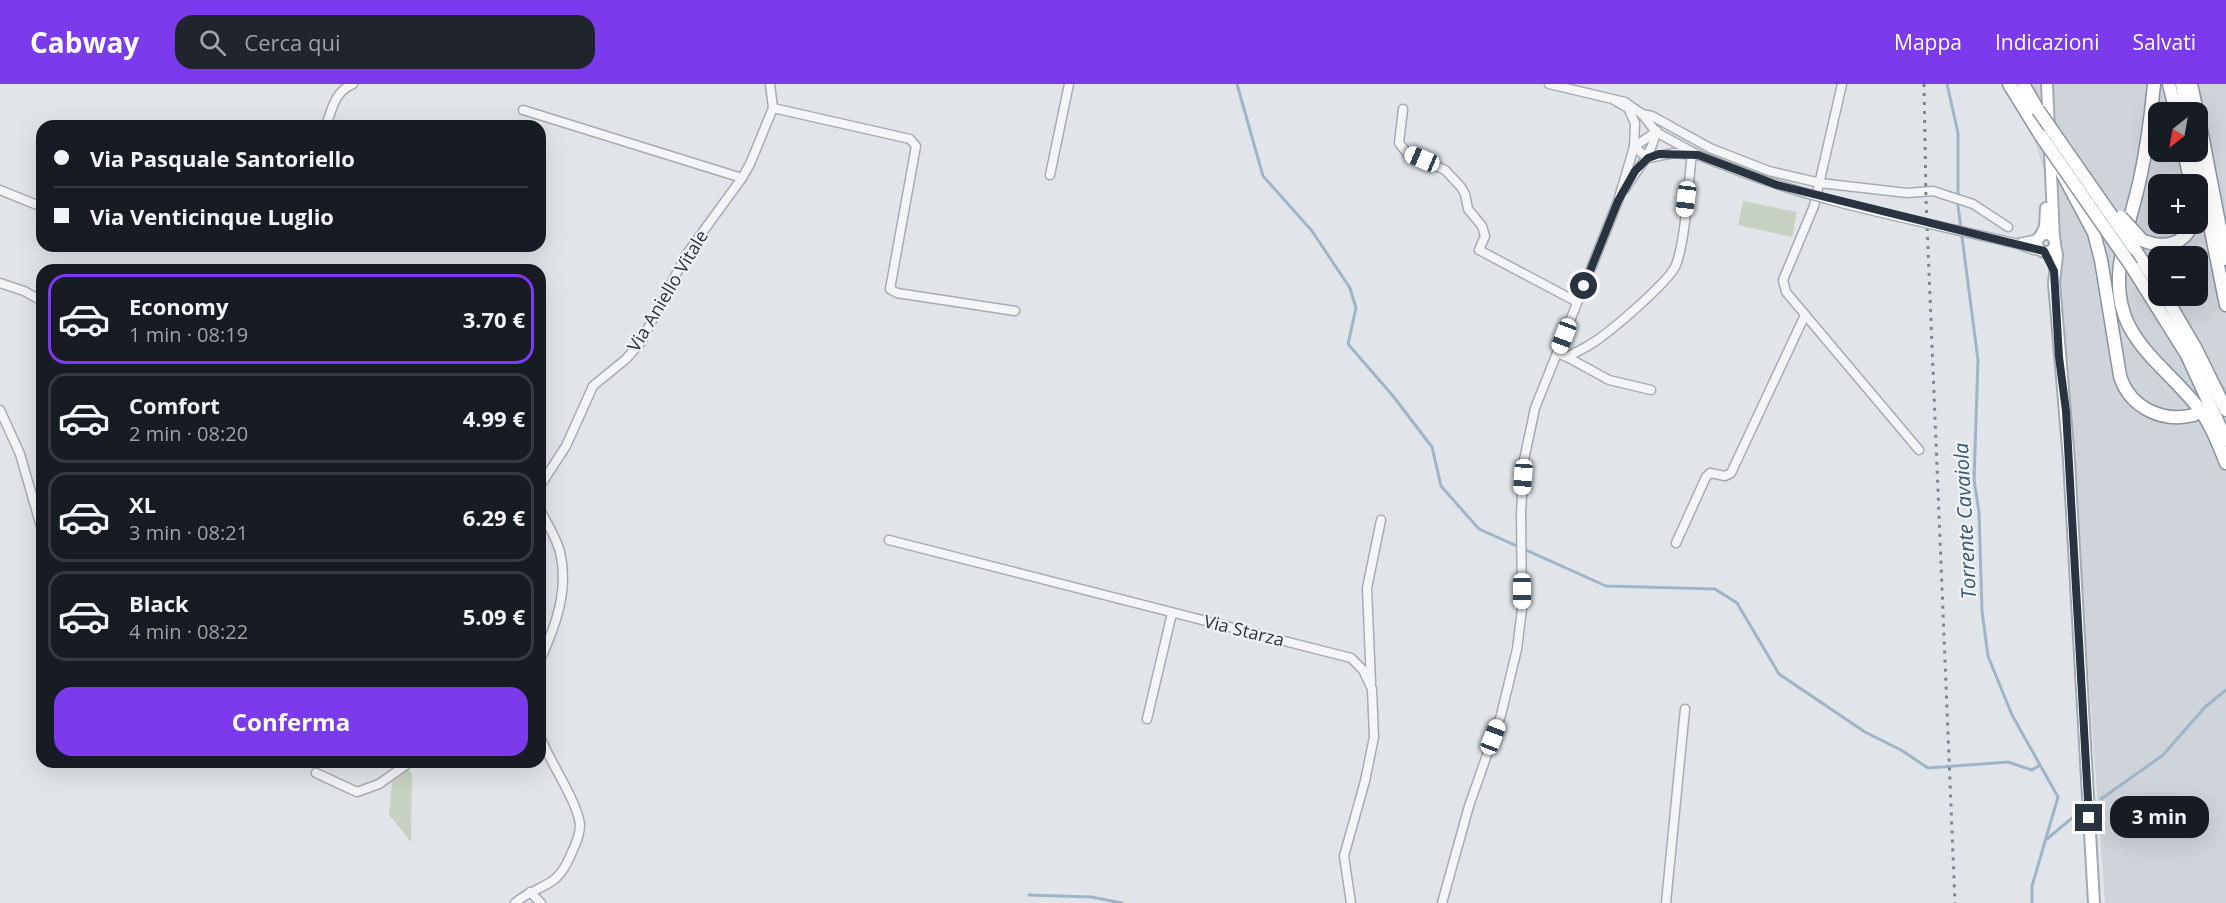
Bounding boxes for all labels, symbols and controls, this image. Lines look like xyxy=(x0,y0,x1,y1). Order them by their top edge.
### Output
search box xyxy=(175,15,595,69)
text: Cabway xyxy=(30,23,139,61)
icon: search xyxy=(196,26,229,59)
text: Cerca qui xyxy=(244,27,340,57)
text: Mappa xyxy=(1894,28,1962,56)
text: Indicazioni xyxy=(1995,28,2100,56)
text: Salvati xyxy=(2133,28,2196,56)
north arrow xyxy=(2148,102,2208,162)
map controls xyxy=(2148,102,2208,306)
text: Via Pasquale Santoriello xyxy=(90,143,355,173)
car xyxy=(1402,144,1442,174)
button: + xyxy=(2148,174,2208,234)
car xyxy=(1675,180,1697,218)
text: Via Venticinque Luglio xyxy=(90,201,334,231)
street label: Via Aniello Vitale xyxy=(621,225,713,356)
button: − xyxy=(2148,246,2208,306)
route start xyxy=(1570,272,1597,299)
text: Economy xyxy=(129,291,228,321)
icon: car xyxy=(57,292,111,346)
text: 3.70 € xyxy=(463,304,525,334)
car xyxy=(1549,316,1579,356)
text: 1 min · 08:19 xyxy=(129,321,248,348)
text: Comfort xyxy=(129,390,220,420)
icon: car xyxy=(57,391,111,445)
text: 4.99 € xyxy=(463,403,525,433)
text: 2 min · 08:20 xyxy=(129,420,248,447)
water label: Torrente Cavaiola xyxy=(1947,442,1982,600)
car xyxy=(1513,458,1533,496)
text: XL xyxy=(129,489,156,519)
icon: car xyxy=(57,490,111,544)
text: 6.29 € xyxy=(463,502,525,532)
text: 3 min · 08:21 xyxy=(129,519,248,546)
car xyxy=(1513,573,1531,609)
text: Black xyxy=(129,588,189,618)
icon: car xyxy=(57,589,111,643)
text: 5.09 € xyxy=(463,601,525,631)
street label: Via Starza xyxy=(1202,608,1287,652)
text: 4 min · 08:22 xyxy=(129,618,248,645)
button: Conferma xyxy=(54,687,528,756)
car xyxy=(1478,717,1508,757)
callout: 3 min xyxy=(2110,797,2209,839)
text: 3 min xyxy=(2132,803,2187,830)
route end xyxy=(2075,804,2102,831)

